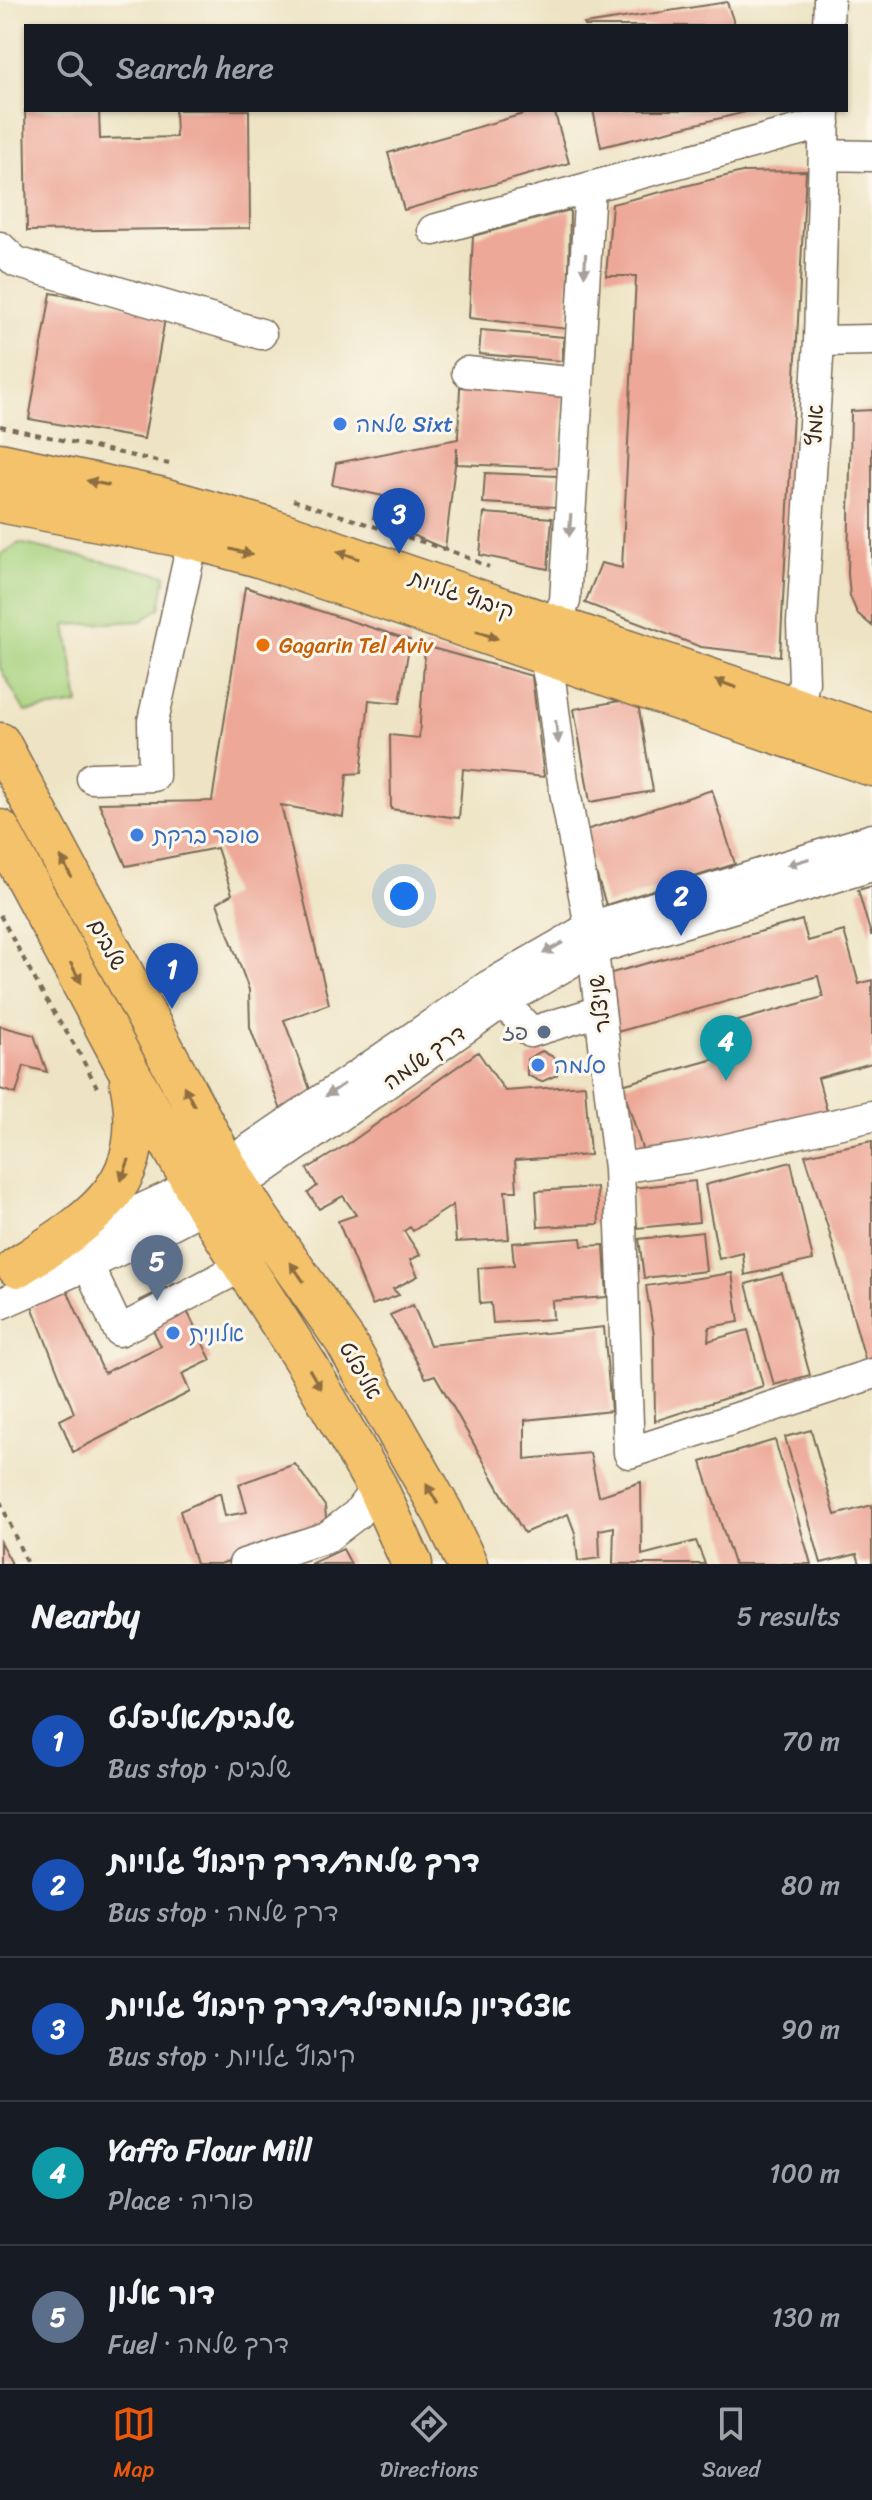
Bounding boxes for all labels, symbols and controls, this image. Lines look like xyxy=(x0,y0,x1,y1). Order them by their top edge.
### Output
search box xyxy=(24,24,848,112)
text: Search here xyxy=(116,41,274,95)
icon: search xyxy=(52,46,96,90)
one-way arrow xyxy=(579,253,592,278)
street label: אמץ xyxy=(794,403,835,447)
place label: שלמה Sixt xyxy=(356,405,454,444)
marker: שלמה Sixt xyxy=(331,415,349,433)
one-way arrow xyxy=(85,476,110,489)
pin: 3 xyxy=(373,488,425,554)
one-way arrow xyxy=(563,513,576,538)
one-way arrow xyxy=(229,546,253,559)
one-way arrow xyxy=(335,548,359,560)
street label: קיבוץ גלויות xyxy=(402,558,520,631)
place label: Gagarin Tel Aviv xyxy=(279,626,434,665)
one-way arrow xyxy=(475,630,499,642)
marker: Gagarin Tel Aviv xyxy=(254,636,272,654)
one-way arrow xyxy=(714,678,738,690)
one-way arrow xyxy=(551,719,564,744)
place label: סופר ברקת xyxy=(152,816,259,855)
marker: סופר ברקת xyxy=(128,826,146,844)
one-way arrow xyxy=(59,855,73,878)
one-way arrow xyxy=(785,856,809,869)
pin: 2 xyxy=(655,870,707,936)
your location xyxy=(384,876,424,916)
street label: שלבים xyxy=(78,911,138,977)
one-way arrow xyxy=(542,941,564,955)
pin: 1 xyxy=(146,943,198,1009)
one-way arrow xyxy=(69,962,83,984)
street label: שניצלר xyxy=(577,972,622,1035)
place label: פז xyxy=(502,1013,528,1052)
street label: דרך שלמה xyxy=(374,1014,474,1100)
pin: 4 xyxy=(700,1015,752,1081)
marker: פז xyxy=(535,1023,553,1041)
place label: סלמה xyxy=(554,1046,606,1085)
marker: סלמה xyxy=(529,1056,547,1074)
one-way arrow xyxy=(325,1082,346,1097)
one-way arrow xyxy=(182,1084,196,1107)
one-way arrow xyxy=(118,1158,131,1182)
pin: 5 xyxy=(131,1235,183,1301)
one-way arrow xyxy=(290,1262,305,1283)
place label: אלונית xyxy=(189,1314,244,1353)
marker: אלונית xyxy=(164,1324,182,1342)
street label: אליפלט xyxy=(328,1333,393,1407)
one-way arrow xyxy=(308,1368,322,1390)
one-way arrow xyxy=(425,1483,439,1505)
text: Nearby xyxy=(32,1586,140,1646)
text: 5 results xyxy=(737,1593,840,1639)
text: שלבים/אליפלט xyxy=(108,1691,294,1745)
text: 1 xyxy=(52,1718,64,1764)
text: 70 m xyxy=(782,1718,840,1764)
text: Bus stop · שלבים xyxy=(108,1745,291,1791)
text: דרך שלמה/דרך קיבוץ גלויות xyxy=(108,1835,480,1889)
text: 2 xyxy=(50,1862,66,1908)
text: 80 m xyxy=(781,1862,840,1908)
text: Bus stop · דרך שלמה xyxy=(108,1889,339,1935)
text: אצטדיון בלומפילד/דרך קיבוץ גלויות xyxy=(108,1979,572,2033)
text: 3 xyxy=(51,2006,65,2052)
text: 90 m xyxy=(781,2006,840,2052)
text: Bus stop · קיבוץ גלויות xyxy=(108,2033,355,2079)
text: Yaffo Flour Mill xyxy=(108,2123,312,2177)
text: 4 xyxy=(50,2150,66,2196)
text: 100 m xyxy=(769,2150,840,2196)
text: Place · פוריה xyxy=(108,2177,254,2223)
text: דור אלון xyxy=(108,2267,215,2321)
text: 5 xyxy=(50,2294,66,2340)
text: 130 m xyxy=(771,2294,840,2340)
text: Fuel · דרך שלמה xyxy=(108,2321,289,2367)
tab: Map xyxy=(112,2402,156,2489)
tab: Directions xyxy=(380,2402,478,2489)
tab: Saved xyxy=(702,2402,760,2489)

